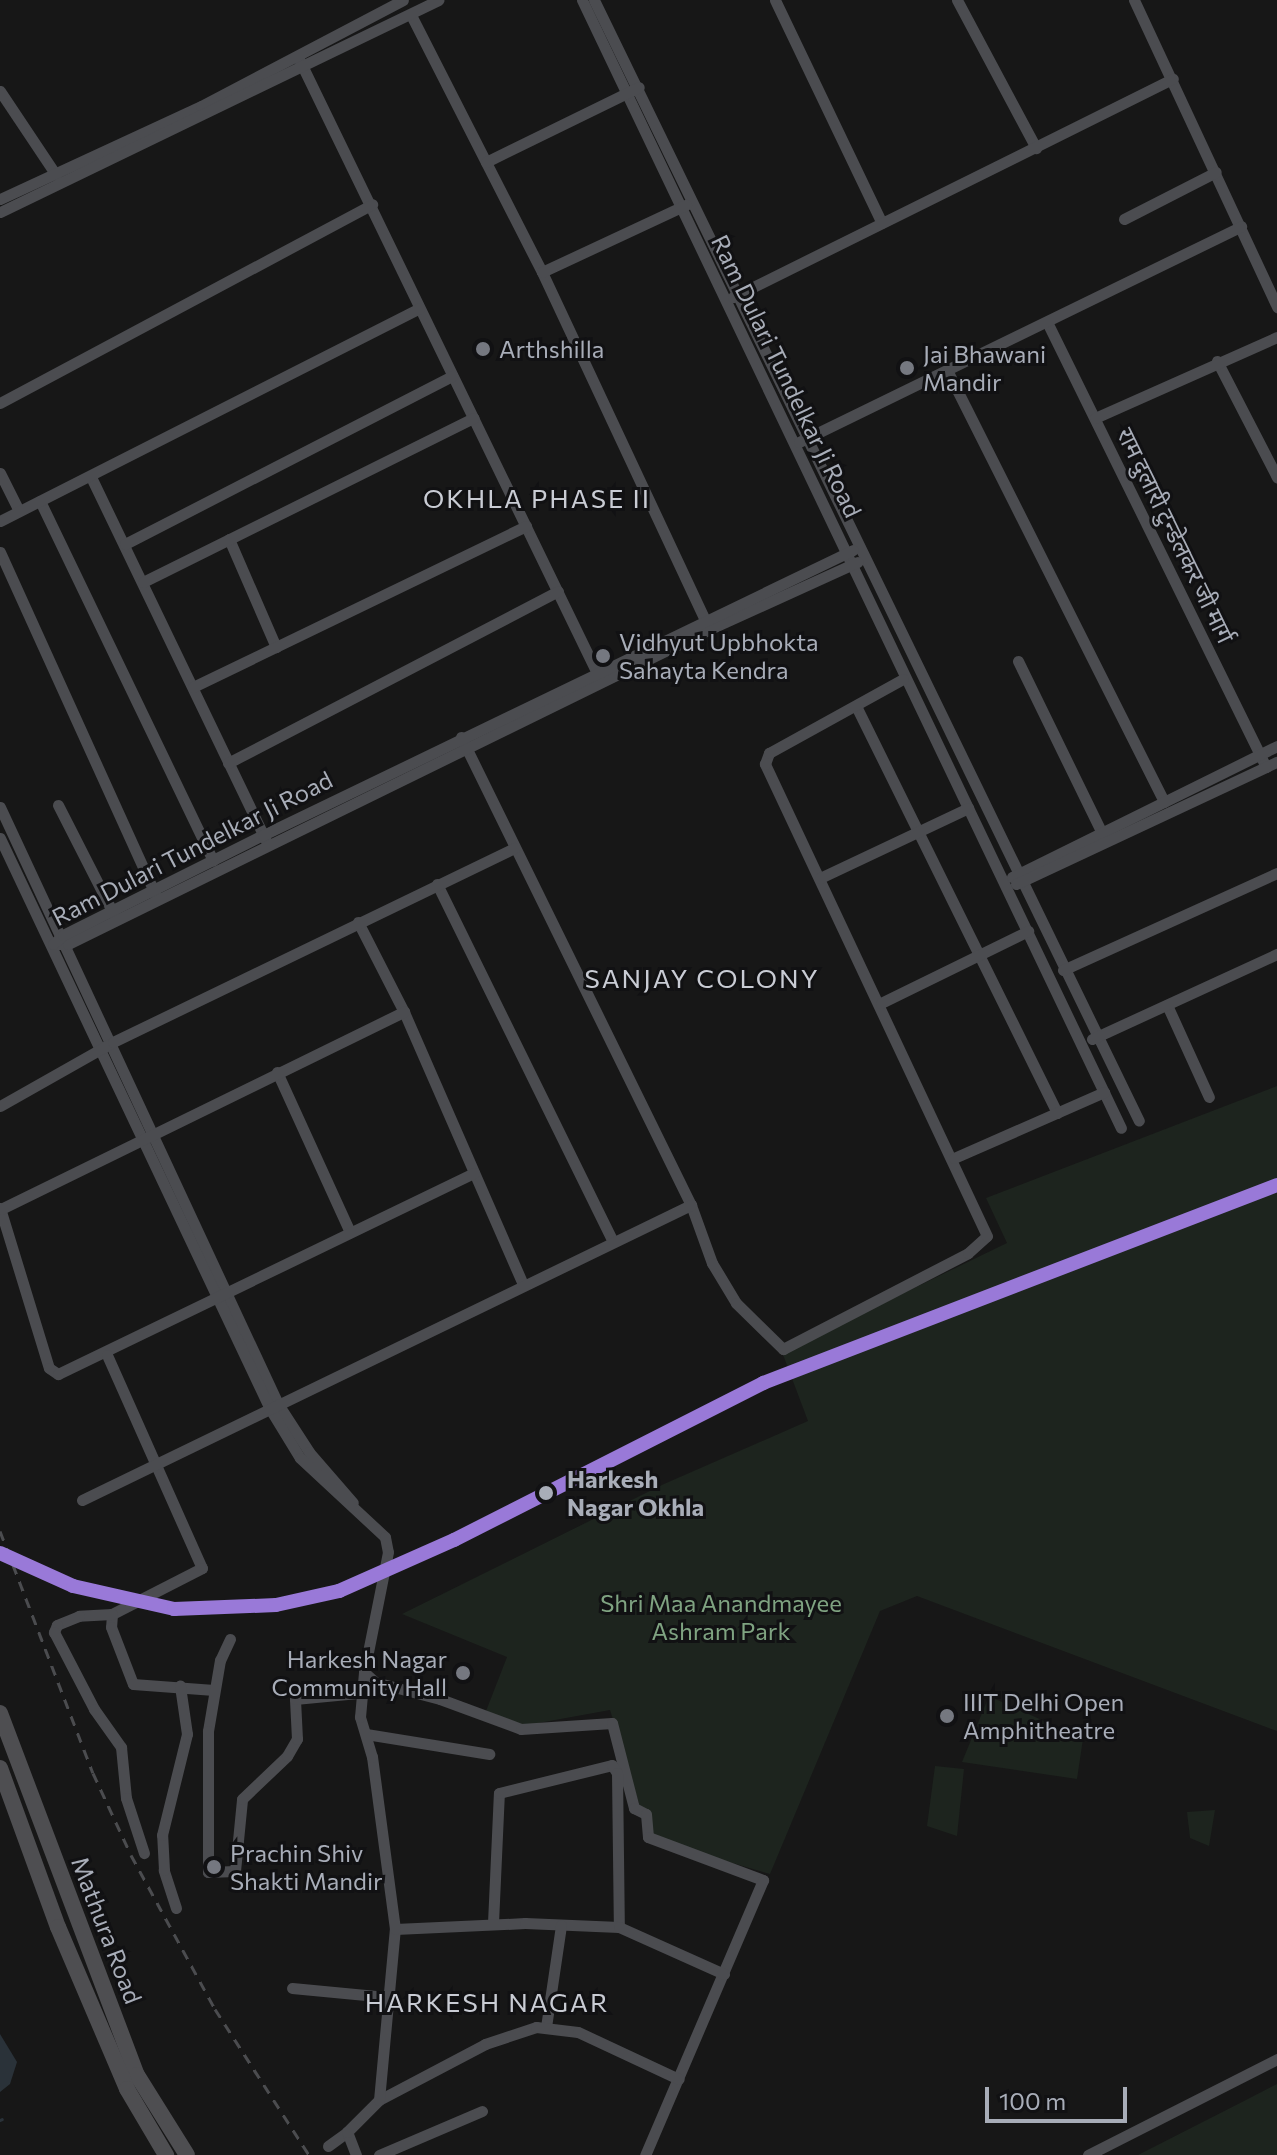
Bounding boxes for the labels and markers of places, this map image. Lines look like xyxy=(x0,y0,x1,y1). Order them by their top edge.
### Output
place label: Arthshilla xyxy=(499,335,604,363)
marker: Arthshilla xyxy=(474,340,492,358)
place label: Jai Bhawani Mandir xyxy=(923,340,1046,396)
marker: Jai Bhawani Mandir xyxy=(898,359,916,377)
place label: Vidhyut Upbhokta Sahayta Kendra xyxy=(619,628,819,684)
marker: Vidhyut Upbhokta Sahayta Kendra xyxy=(594,647,612,665)
place label: Harkesh Nagar Okhla xyxy=(567,1465,704,1521)
marker: Harkesh Nagar Okhla xyxy=(532,1479,560,1507)
place label: Harkesh Nagar Community Hall xyxy=(271,1645,447,1701)
marker: Harkesh Nagar Community Hall xyxy=(454,1664,472,1682)
place label: IIIT Delhi Open Amphitheatre xyxy=(963,1688,1124,1744)
marker: IIIT Delhi Open Amphitheatre xyxy=(938,1707,956,1725)
place label: Prachin Shiv Shakti Mandir xyxy=(230,1839,383,1895)
marker: Prachin Shiv Shakti Mandir xyxy=(205,1858,223,1876)

